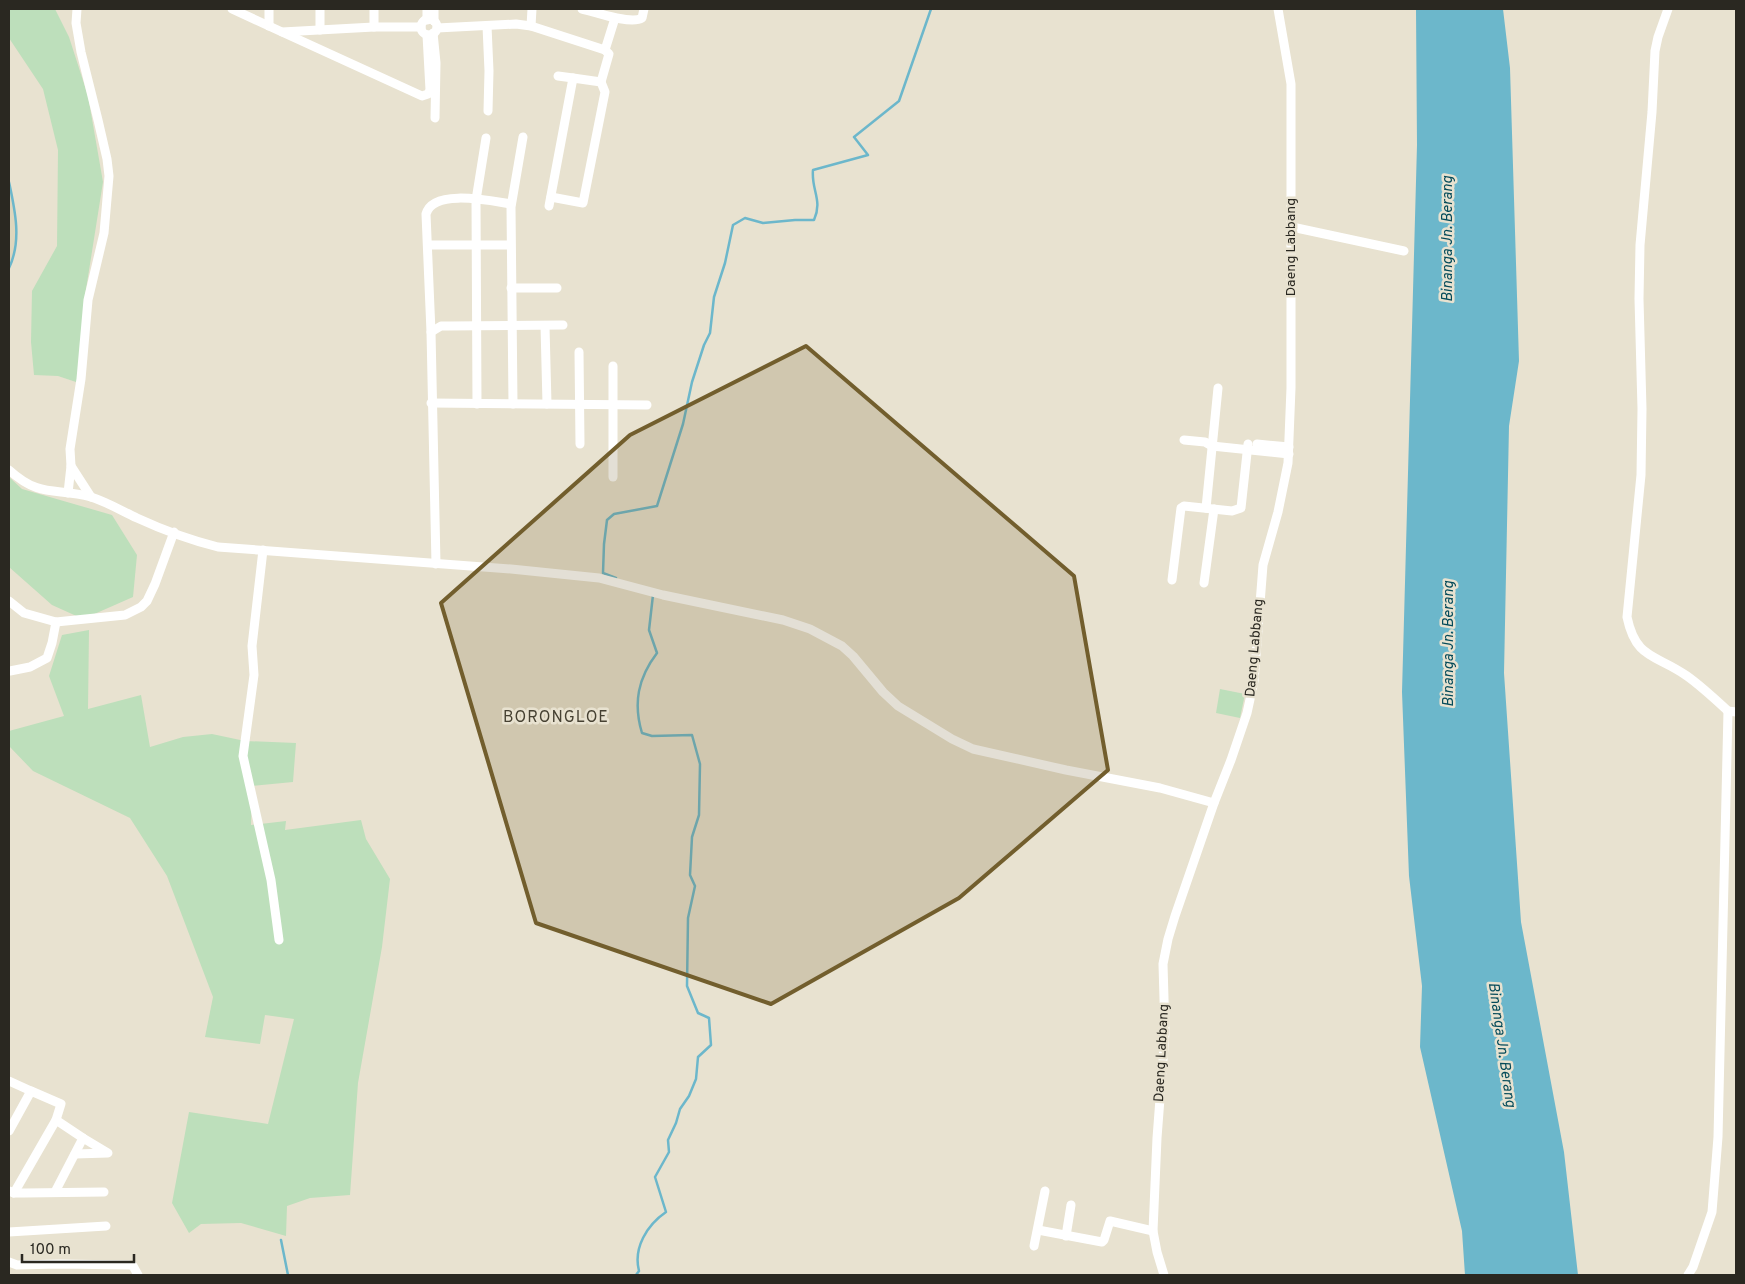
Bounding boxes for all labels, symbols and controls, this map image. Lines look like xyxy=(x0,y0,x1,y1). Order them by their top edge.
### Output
water label: Binanga Jn. Berang xyxy=(1439,175,1458,302)
street label: Daeng Labbang xyxy=(1283,198,1300,296)
water label: Binanga Jn. Berang xyxy=(1440,580,1459,707)
street label: Daeng Labbang xyxy=(1242,598,1268,698)
district label: BORONGLOE xyxy=(503,708,609,728)
water label: Binanga Jn. Berang xyxy=(1483,981,1519,1110)
street label: Daeng Labbang xyxy=(1151,1003,1173,1103)
scale bar xyxy=(22,1232,135,1264)
text: 100 m xyxy=(30,1241,71,1260)

